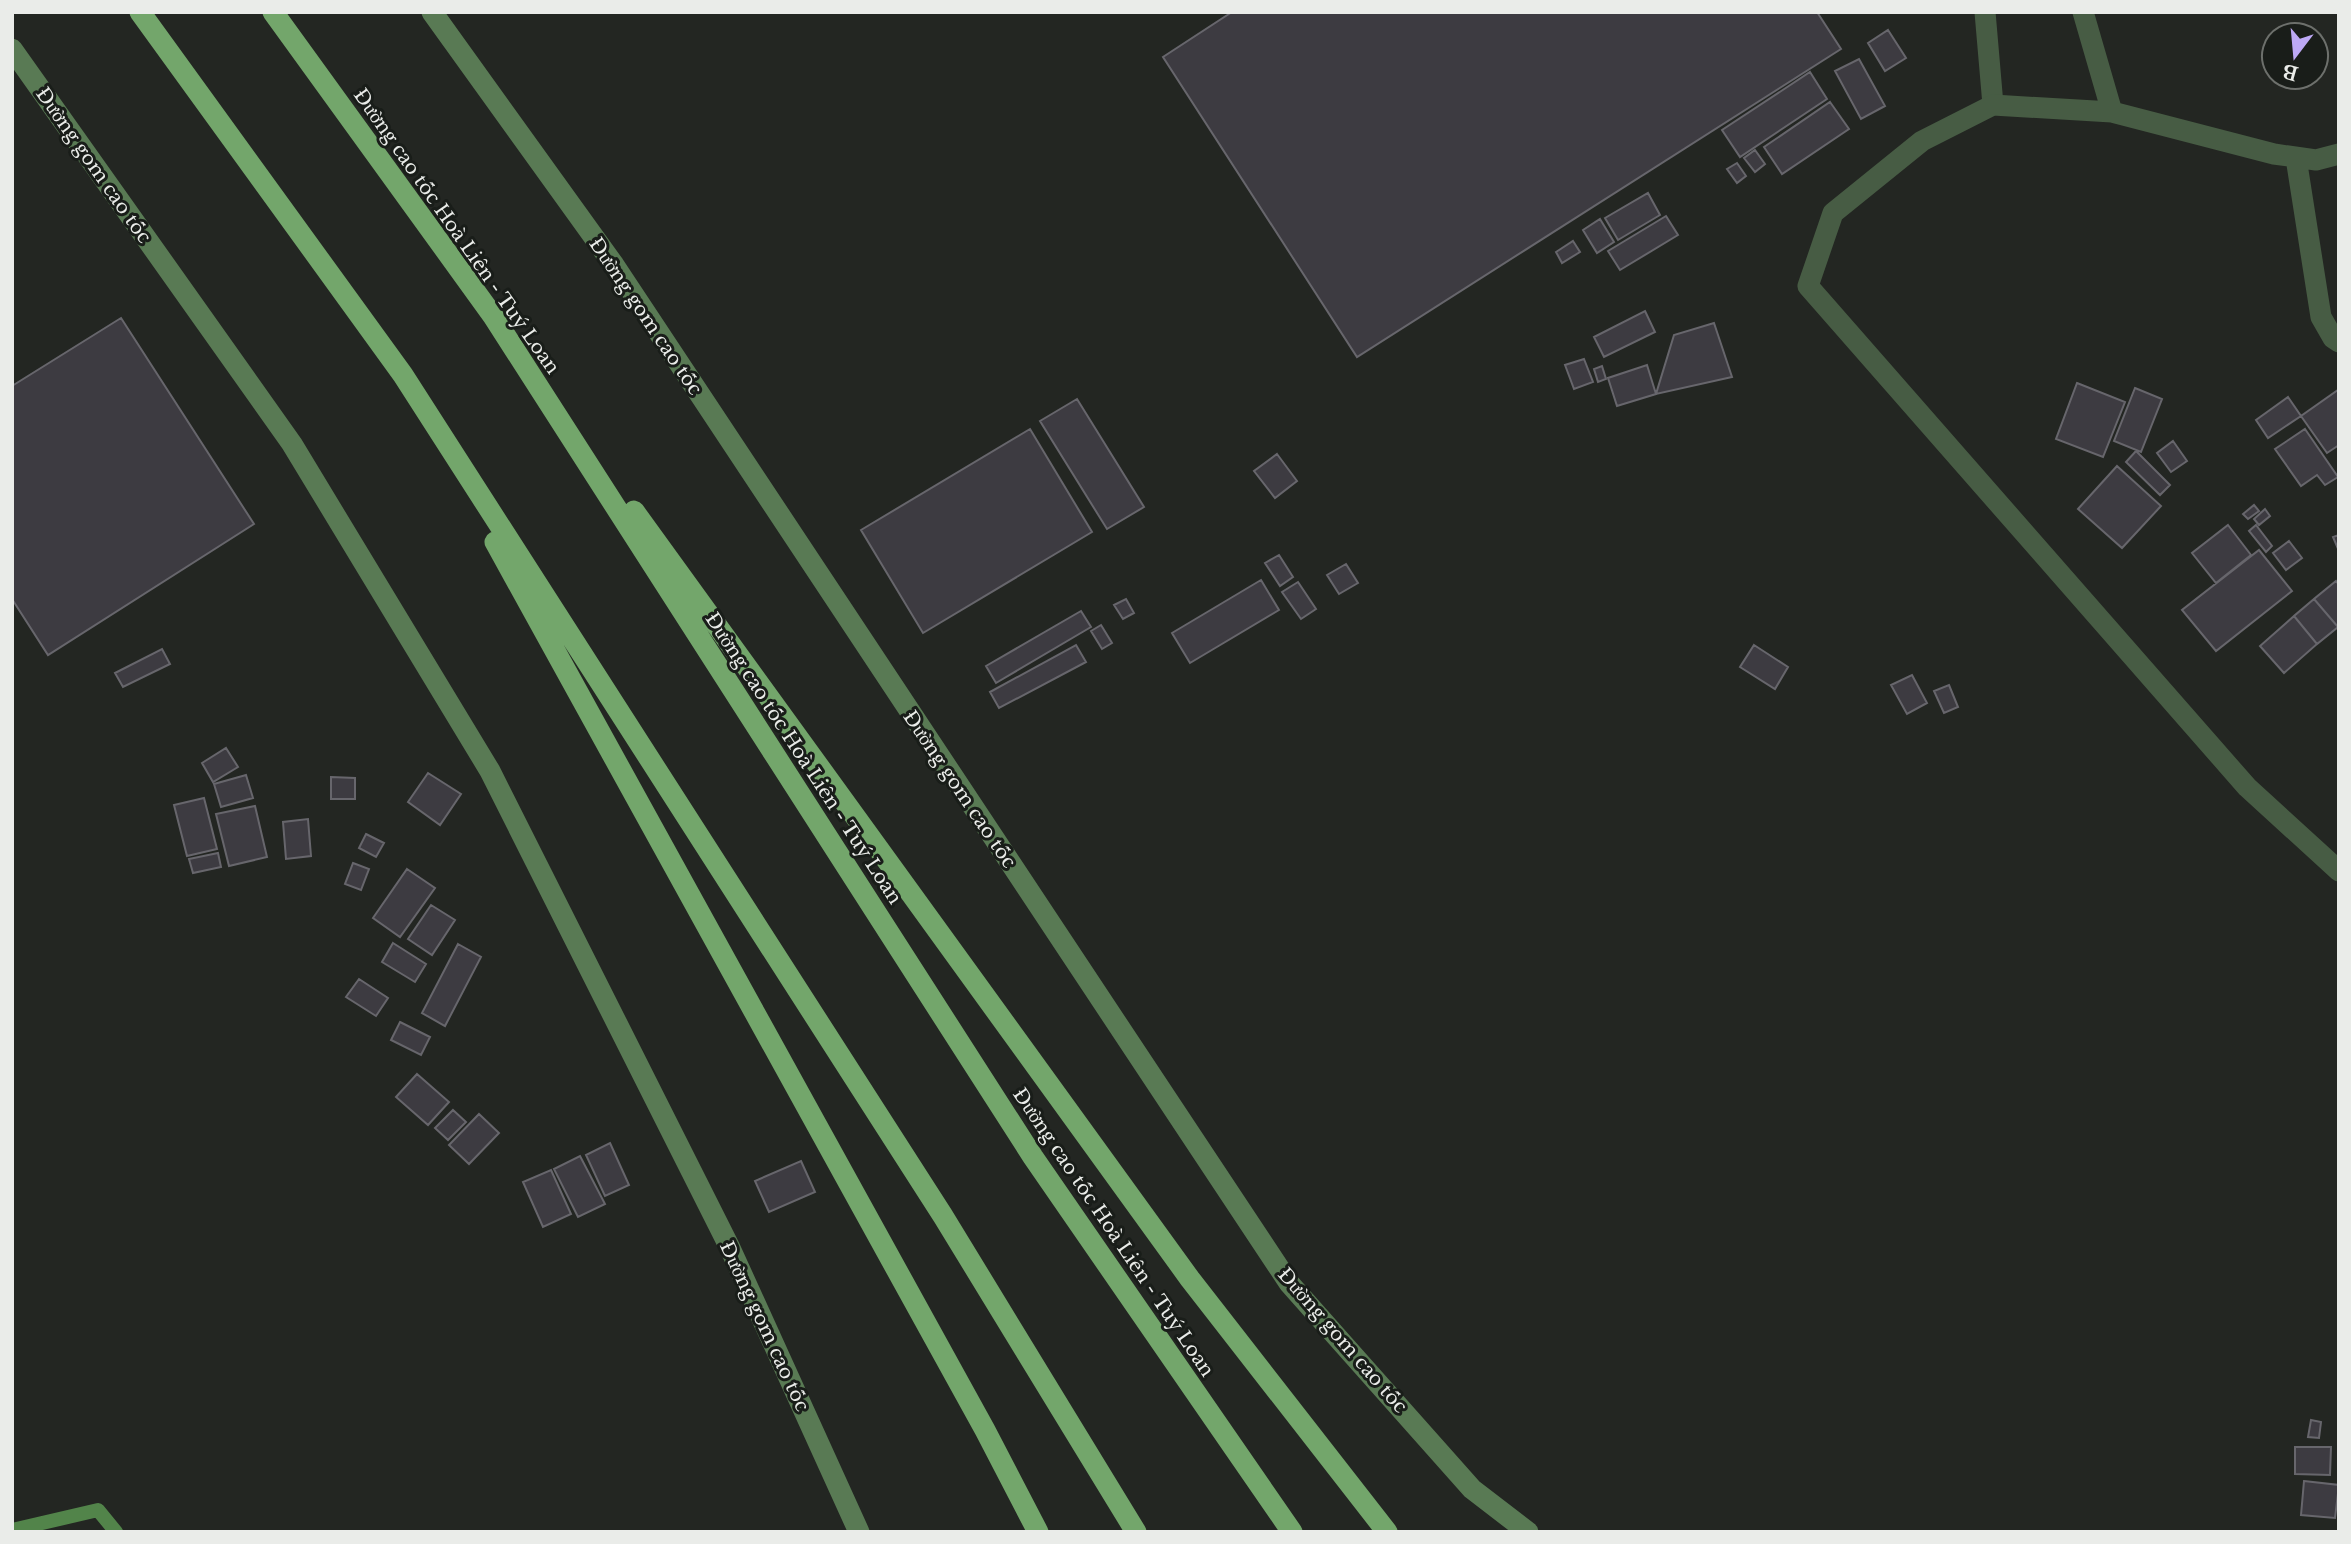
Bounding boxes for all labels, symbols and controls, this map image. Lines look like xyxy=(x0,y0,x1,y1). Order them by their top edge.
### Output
north arrow xyxy=(2260,21,2330,91)
text: B xyxy=(2280,59,2301,85)
street label: Đường gom cao tốc xyxy=(31,83,156,248)
street label: Đường cao tốc Hoà Liên - Tuý Loan xyxy=(349,84,564,378)
street label: Đường gom cao tốc xyxy=(584,233,707,399)
street label: Đường cao tốc Hoà Liên - Tuý Loan xyxy=(701,608,907,908)
street label: Đường gom cao tốc xyxy=(898,706,1021,872)
street label: Đường cao tốc Hoà Liên - Tuý Loan xyxy=(1008,1084,1219,1381)
street label: Đường gom cao tốc xyxy=(715,1238,814,1415)
street label: Đường gom cao tốc xyxy=(1273,1263,1412,1418)

